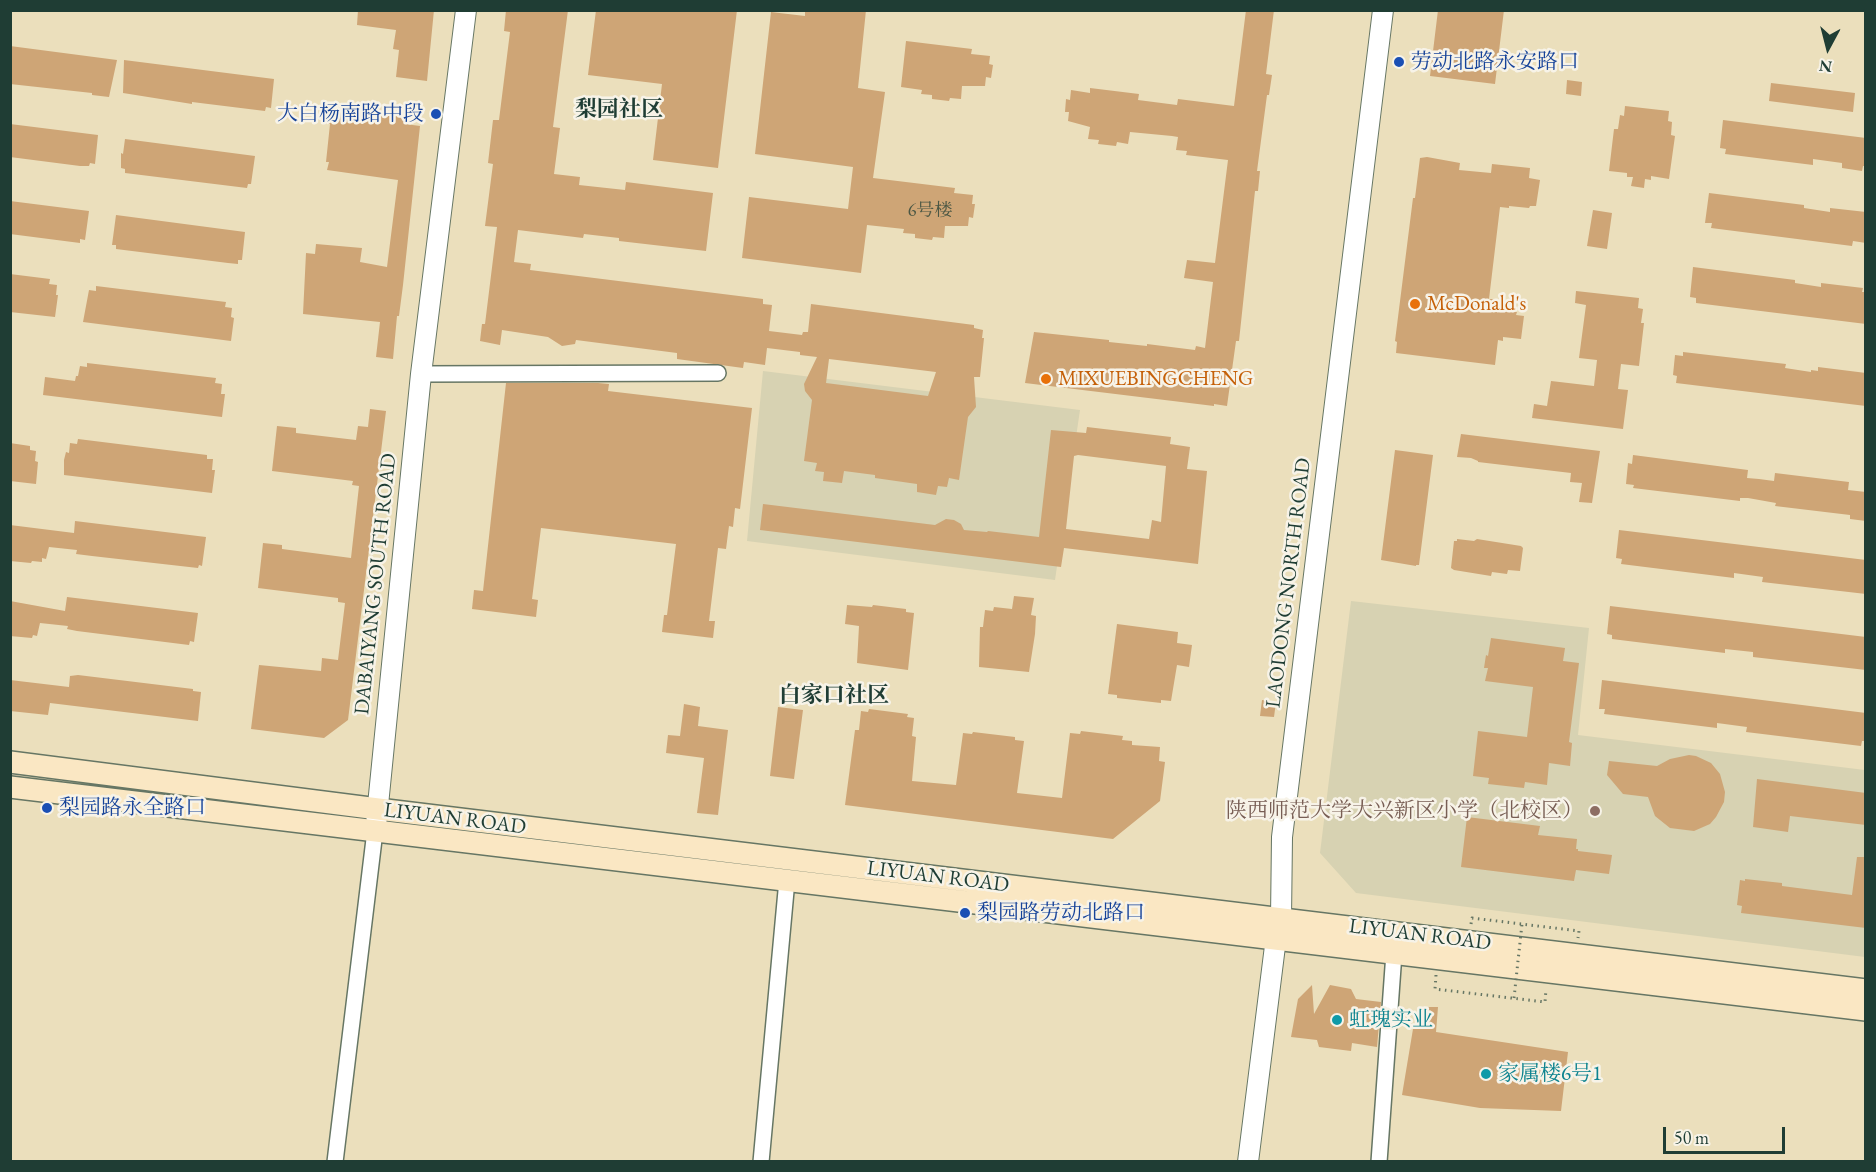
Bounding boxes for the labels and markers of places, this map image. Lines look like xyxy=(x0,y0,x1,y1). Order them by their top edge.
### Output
place label: 劳动北路永安路口 xyxy=(1411,49,1579,75)
marker: 劳动北路永安路口 xyxy=(1392,55,1406,69)
place label: 大白杨南路中段 xyxy=(277,101,424,127)
marker: 大白杨南路中段 xyxy=(429,107,443,121)
place label: McDonald's xyxy=(1427,291,1526,317)
marker: McDonald's xyxy=(1408,297,1422,311)
place label: MIXUEBINGCHENG xyxy=(1058,366,1253,392)
marker: MIXUEBINGCHENG xyxy=(1039,372,1053,386)
place label: 梨园路永全路口 xyxy=(59,795,206,821)
place label: 陕西师范大学大兴新区小学（北校区） xyxy=(1226,798,1583,824)
marker: 梨园路永全路口 xyxy=(40,801,54,815)
marker: 陕西师范大学大兴新区小学（北校区） xyxy=(1588,804,1602,818)
place label: 梨园路劳动北路口 xyxy=(977,900,1145,926)
marker: 梨园路劳动北路口 xyxy=(958,906,972,920)
place label: 虹瑰实业 xyxy=(1349,1007,1433,1033)
marker: 虹瑰实业 xyxy=(1330,1013,1344,1027)
place label: 家属楼6号1 xyxy=(1498,1061,1602,1087)
marker: 家属楼6号1 xyxy=(1479,1067,1493,1081)

